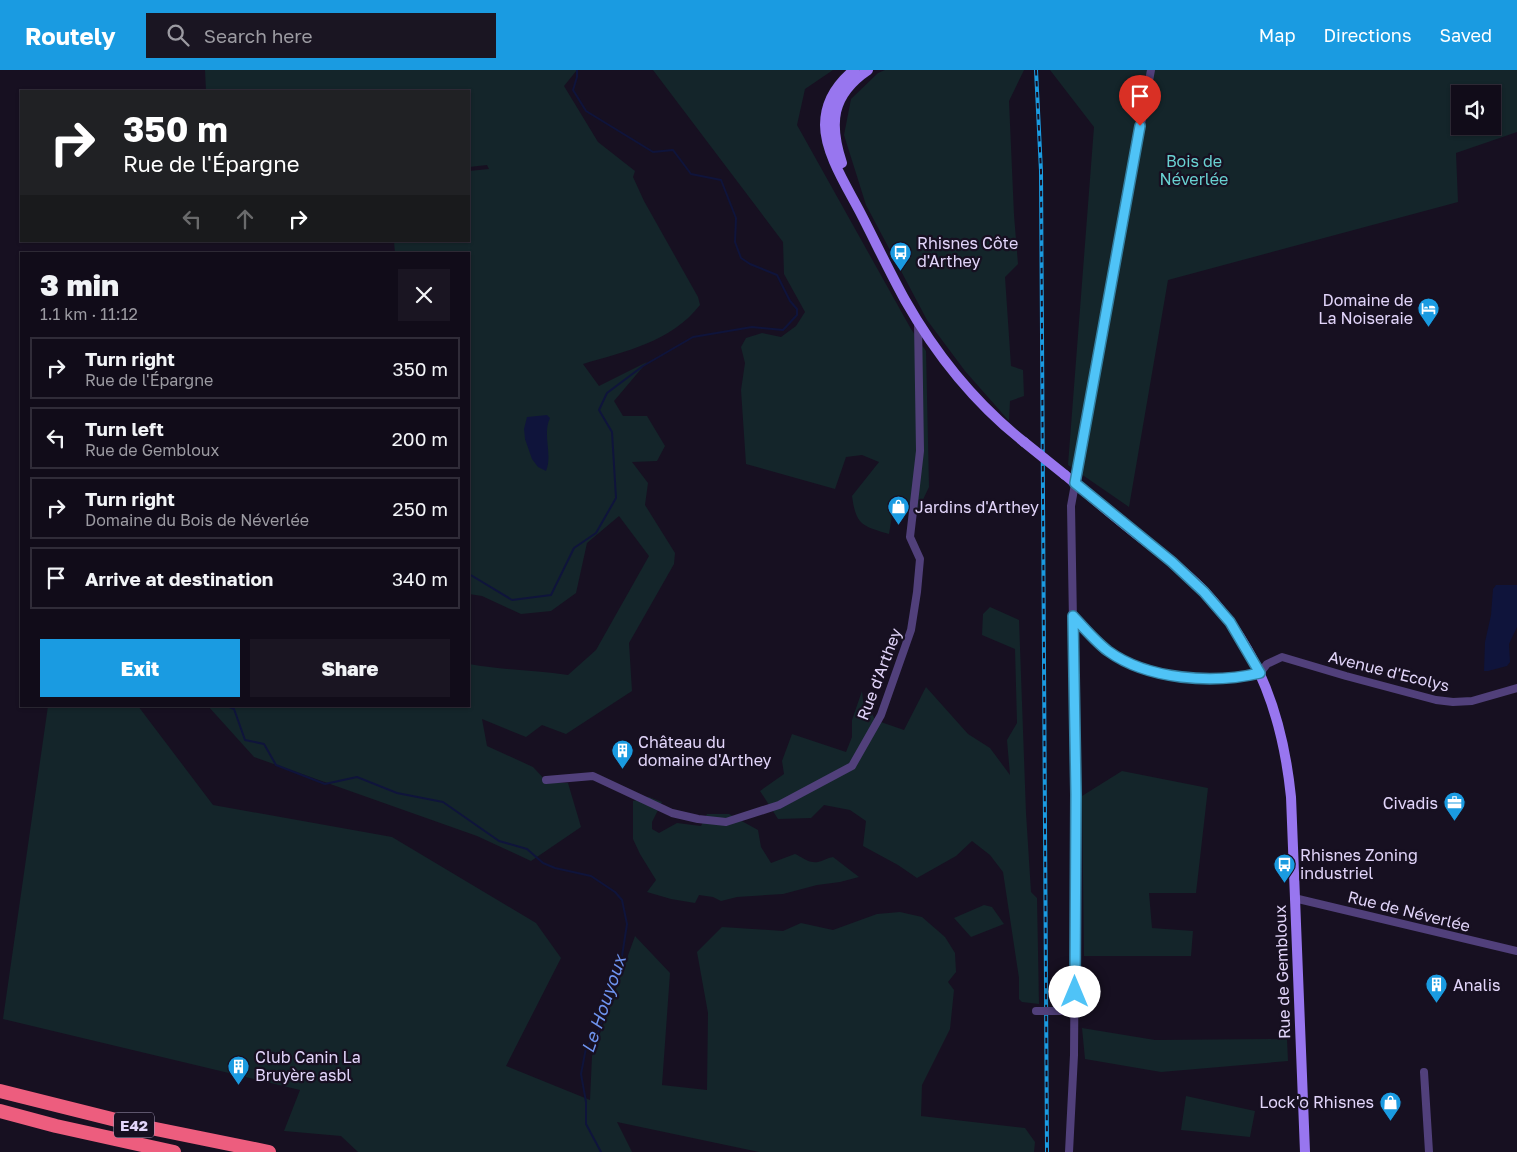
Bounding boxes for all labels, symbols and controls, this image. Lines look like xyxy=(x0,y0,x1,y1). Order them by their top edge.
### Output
search box xyxy=(146,13,496,58)
text: Routely xyxy=(25,21,116,50)
icon: search xyxy=(164,21,192,49)
text: Search here xyxy=(204,24,313,47)
text: Map xyxy=(1259,24,1295,46)
text: Directions xyxy=(1323,24,1411,46)
text: Saved xyxy=(1439,24,1492,46)
pin xyxy=(1119,75,1161,126)
icon: arrive xyxy=(1126,82,1154,110)
map controls xyxy=(1451,85,1501,135)
button: sound xyxy=(1451,85,1501,135)
text: 350 m xyxy=(123,108,228,150)
icon: right xyxy=(40,110,105,175)
text: Rue de l'Épargne xyxy=(123,150,299,177)
park label: Bois de Néverlée xyxy=(1160,151,1228,189)
icon: left xyxy=(178,205,206,233)
icon: ahead xyxy=(231,205,259,233)
icon: right xyxy=(284,205,312,233)
place label: Rhisnes Côte d'Arthey xyxy=(917,233,1018,271)
bus stop icon: Rhisnes Côte d'Arthey xyxy=(889,240,913,271)
text: 3 min xyxy=(40,267,119,303)
button: close xyxy=(398,269,450,321)
place label: Domaine de La Noiseraie xyxy=(1318,290,1413,328)
hotel icon: Domaine de La Noiseraie xyxy=(1417,297,1441,328)
text: 1.1 km · 11:12 xyxy=(40,304,138,324)
text: Turn right xyxy=(85,347,175,370)
icon: right xyxy=(42,354,70,382)
text: 350 m xyxy=(393,357,448,380)
text: Rue de l'Épargne xyxy=(85,370,213,390)
text: Turn left xyxy=(85,417,164,440)
icon: left xyxy=(42,424,70,452)
text: 200 m xyxy=(392,427,448,450)
text: Rue de Gembloux xyxy=(85,440,219,460)
text: Turn right xyxy=(85,487,175,510)
icon: right xyxy=(42,494,70,522)
shop icon: Jardins d'Arthey xyxy=(887,495,911,526)
text: 250 m xyxy=(393,497,448,520)
place label: Jardins d'Arthey xyxy=(915,497,1039,517)
text: Domaine du Bois de Néverlée xyxy=(85,510,309,530)
icon: arrive xyxy=(42,564,70,592)
text: Arrive at destination xyxy=(85,567,273,590)
text: 340 m xyxy=(392,567,448,590)
street label: Rue d'Arthey xyxy=(852,625,906,723)
button: Exit xyxy=(40,639,240,697)
button: Share xyxy=(250,639,450,697)
street label: Avenue d'Ecolys xyxy=(1326,646,1452,696)
place label: Château du domaine d'Arthey xyxy=(638,732,772,770)
building icon: Château du domaine d'Arthey xyxy=(610,739,634,770)
office icon: Civadis xyxy=(1442,791,1466,822)
place label: Civadis xyxy=(1383,793,1438,813)
place label: Rhisnes Zoning industriel xyxy=(1300,845,1418,883)
bus stop icon: Rhisnes Zoning industriel xyxy=(1272,852,1296,883)
street label: Rue de Néverlée xyxy=(1346,886,1472,936)
street label: Rue de Gembloux xyxy=(1270,904,1294,1039)
water label: Le Houyoux xyxy=(576,950,631,1056)
position arrow xyxy=(1048,965,1100,1017)
building icon: Analis xyxy=(1425,973,1449,1004)
place label: Analis xyxy=(1453,975,1501,995)
place label: Club Canin La Bruyère asbl xyxy=(255,1047,361,1085)
building icon: Club Canin La Bruyère asbl xyxy=(227,1054,251,1085)
shop icon: Lock'o Rhisnes xyxy=(1378,1090,1402,1121)
place label: Lock'o Rhisnes xyxy=(1259,1092,1374,1112)
road number: E42 xyxy=(114,1112,154,1138)

